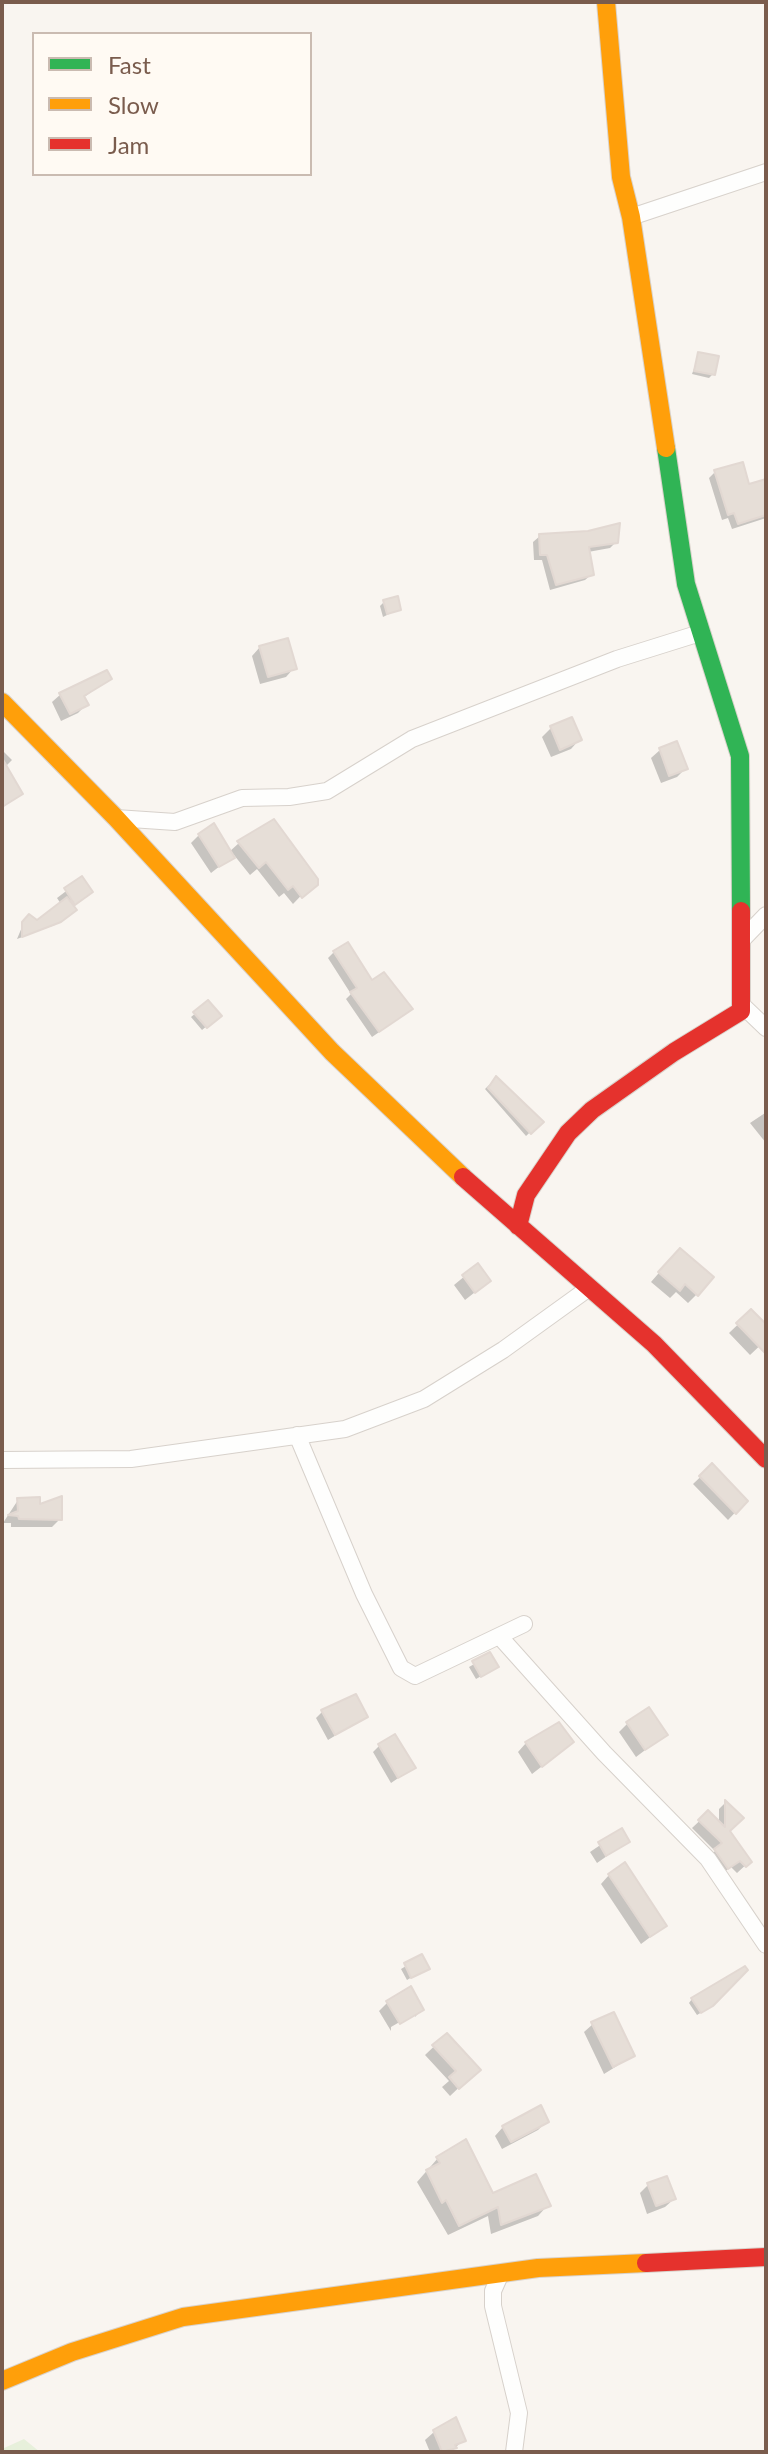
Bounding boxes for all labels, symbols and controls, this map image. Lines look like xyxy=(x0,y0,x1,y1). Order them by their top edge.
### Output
legend xyxy=(32,32,312,176)
text: Fast xyxy=(108,50,151,79)
text: Slow xyxy=(108,90,159,119)
text: Jam xyxy=(108,130,149,159)

